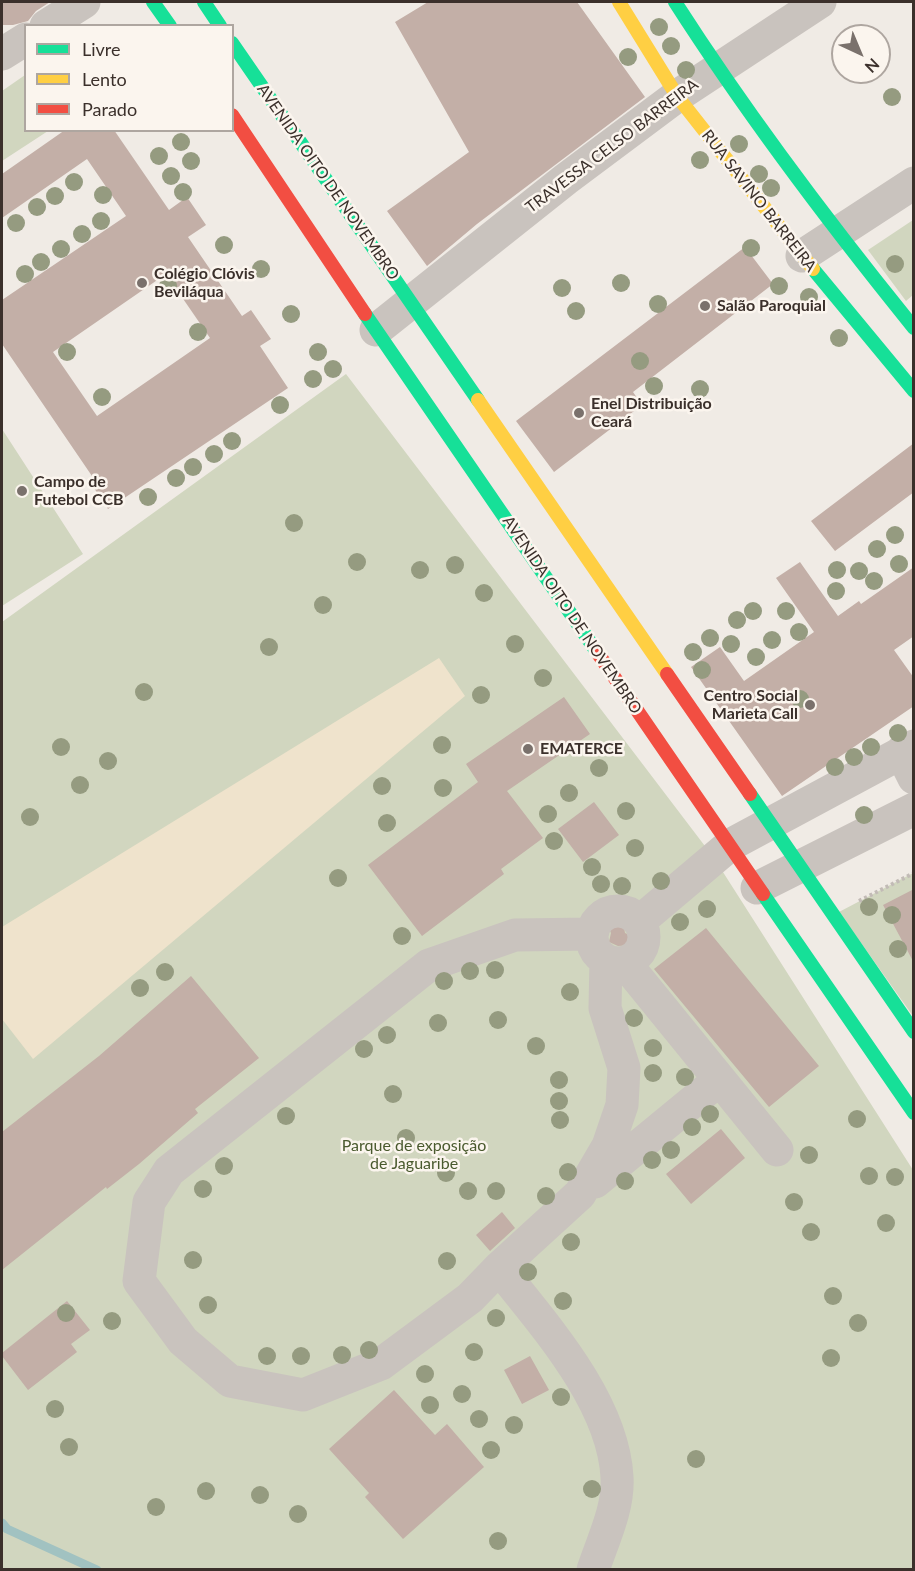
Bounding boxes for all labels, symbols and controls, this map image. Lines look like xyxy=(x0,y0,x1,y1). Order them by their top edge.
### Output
legend xyxy=(24,24,234,132)
north arrow xyxy=(831,24,891,84)
text: Livre xyxy=(82,38,121,60)
text: N xyxy=(861,55,884,77)
text: Lento xyxy=(82,68,127,90)
street label: TRAVESSA CELSO BARREIRA xyxy=(522,75,702,217)
street label: AVENIDA OITO DE NOVEMBRO xyxy=(253,80,403,284)
text: Parado xyxy=(82,98,137,120)
street label: RUA SAVINO BARREIRA xyxy=(698,126,820,276)
place label: Colégio Clóvis Beviláqua xyxy=(154,264,255,302)
marker: Colégio Clóvis Beviláqua xyxy=(135,276,149,290)
place label: Salão Paroquial xyxy=(717,296,826,316)
marker: Salão Paroquial xyxy=(698,299,712,313)
place label: Enel Distribuição Ceará xyxy=(591,394,712,432)
marker: Enel Distribuição Ceará xyxy=(572,406,586,420)
place label: Campo de Futebol CCB xyxy=(34,472,124,510)
marker: Campo de Futebol CCB xyxy=(15,484,29,498)
street label: AVENIDA OITO DE NOVEMBRO xyxy=(498,512,646,718)
place label: Centro Social Marieta Call xyxy=(704,686,798,724)
marker: Centro Social Marieta Call xyxy=(803,698,817,712)
place label: EMATERCE xyxy=(540,739,623,759)
marker: EMATERCE xyxy=(521,742,535,756)
park label: Parque de exposição de Jaguaribe xyxy=(342,1136,486,1174)

